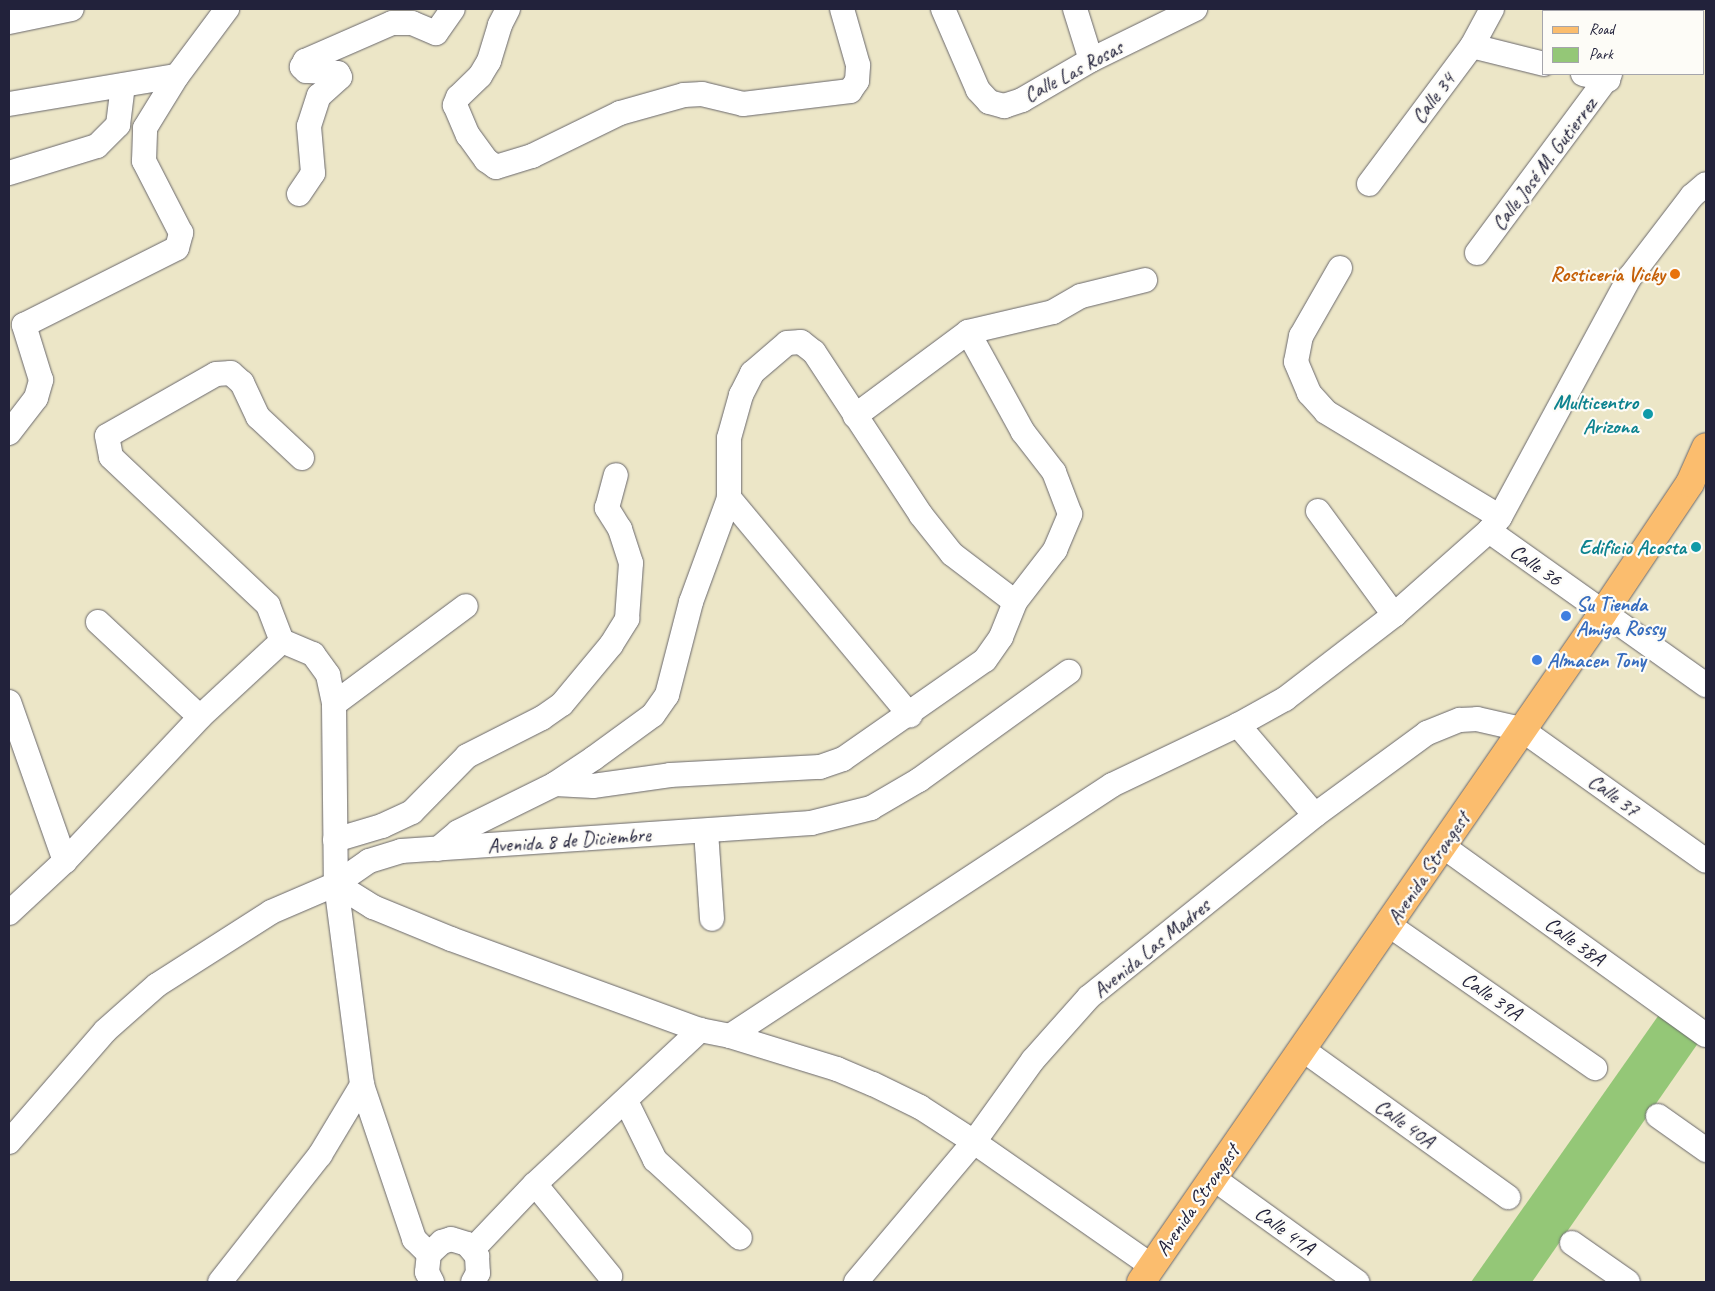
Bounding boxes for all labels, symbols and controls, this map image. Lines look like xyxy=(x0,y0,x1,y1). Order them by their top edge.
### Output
legend xyxy=(1542,10,1705,75)
text: Road xyxy=(1589,20,1614,39)
street label: Calle Las Rosas xyxy=(1019,34,1127,108)
text: Park xyxy=(1589,45,1613,64)
street label: Calle 34 xyxy=(1406,68,1460,128)
street label: Calle José M. Gutierrez xyxy=(1486,93,1602,235)
place label: Rosticeria Vicky xyxy=(1550,261,1665,287)
marker: Rosticeria Vicky xyxy=(1669,268,1681,280)
place label: Multicentro Arizona xyxy=(1553,389,1638,439)
marker: Multicentro Arizona xyxy=(1642,408,1654,420)
place label: Edificio Acosta xyxy=(1579,534,1686,560)
street label: Calle 36 xyxy=(1505,538,1567,592)
marker: Edificio Acosta xyxy=(1690,541,1702,553)
place label: Su Tienda Amiga Rossy xyxy=(1576,591,1665,641)
marker: Su Tienda Amiga Rossy xyxy=(1560,610,1572,622)
place label: Almacen Tony xyxy=(1547,647,1646,673)
marker: Almacen Tony xyxy=(1531,654,1543,666)
street label: Calle 37 xyxy=(1584,768,1644,822)
street label: Avenida Strongest xyxy=(1381,807,1475,929)
street label: Avenida 8 de Diciembre xyxy=(486,822,652,858)
street label: Avenida Las Madres xyxy=(1087,893,1215,1003)
street label: Calle 38A xyxy=(1540,911,1610,971)
street label: Calle 39A xyxy=(1457,966,1527,1026)
street label: Calle 40A xyxy=(1370,1093,1440,1153)
street label: Avenida Strongest xyxy=(1149,1140,1245,1260)
street label: Calle 41A xyxy=(1250,1200,1320,1260)

